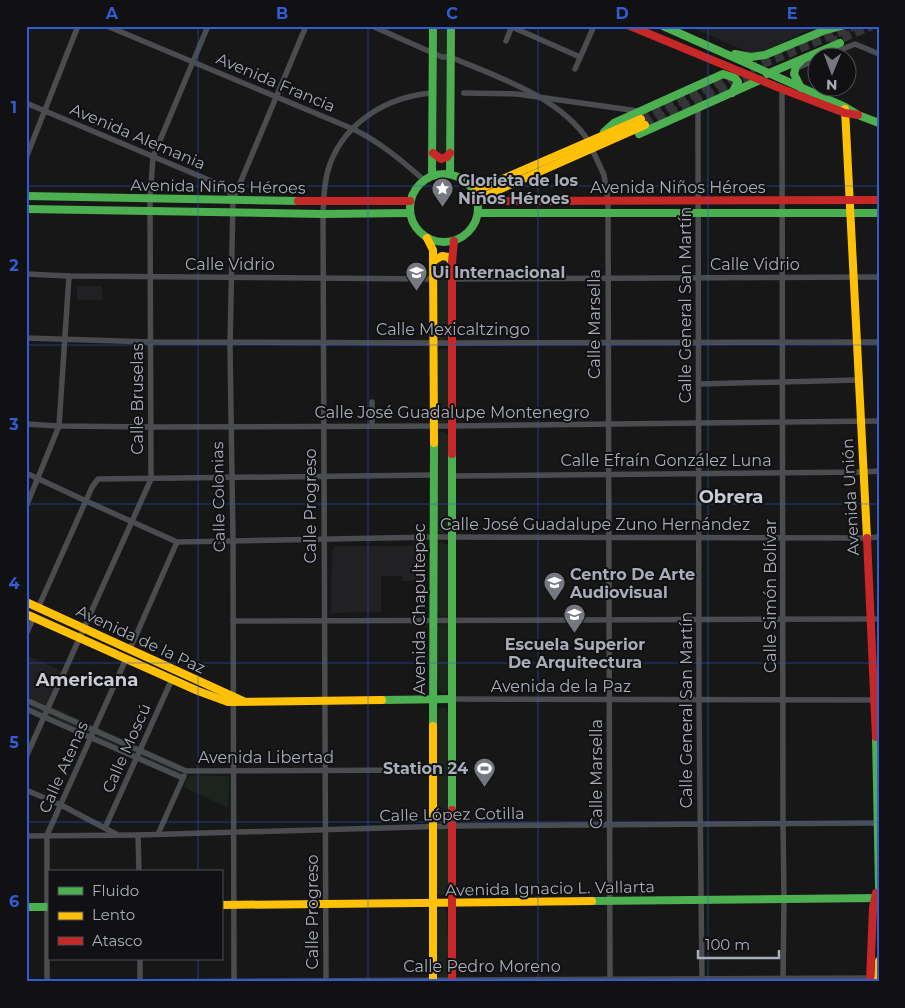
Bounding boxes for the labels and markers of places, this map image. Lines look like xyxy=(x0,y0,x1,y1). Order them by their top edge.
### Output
place label: Glorieta de los Niños Héroes xyxy=(458,171,578,208)
place icon: Glorieta de los Niños Héroes xyxy=(430,177,454,208)
school or university icon: Ui Internacional xyxy=(404,260,428,291)
place label: Ui Internacional xyxy=(432,263,565,282)
place label: Centro De Arte Audiovisual xyxy=(569,565,695,602)
school or university icon: Centro De Arte Audiovisual xyxy=(542,571,566,602)
school or university icon: Escuela Superior De Arquitectura xyxy=(563,603,587,634)
place label: Escuela Superior De Arquitectura xyxy=(505,635,645,672)
sports icon: Station 24 xyxy=(472,756,496,787)
place label: Station 24 xyxy=(383,759,468,778)

